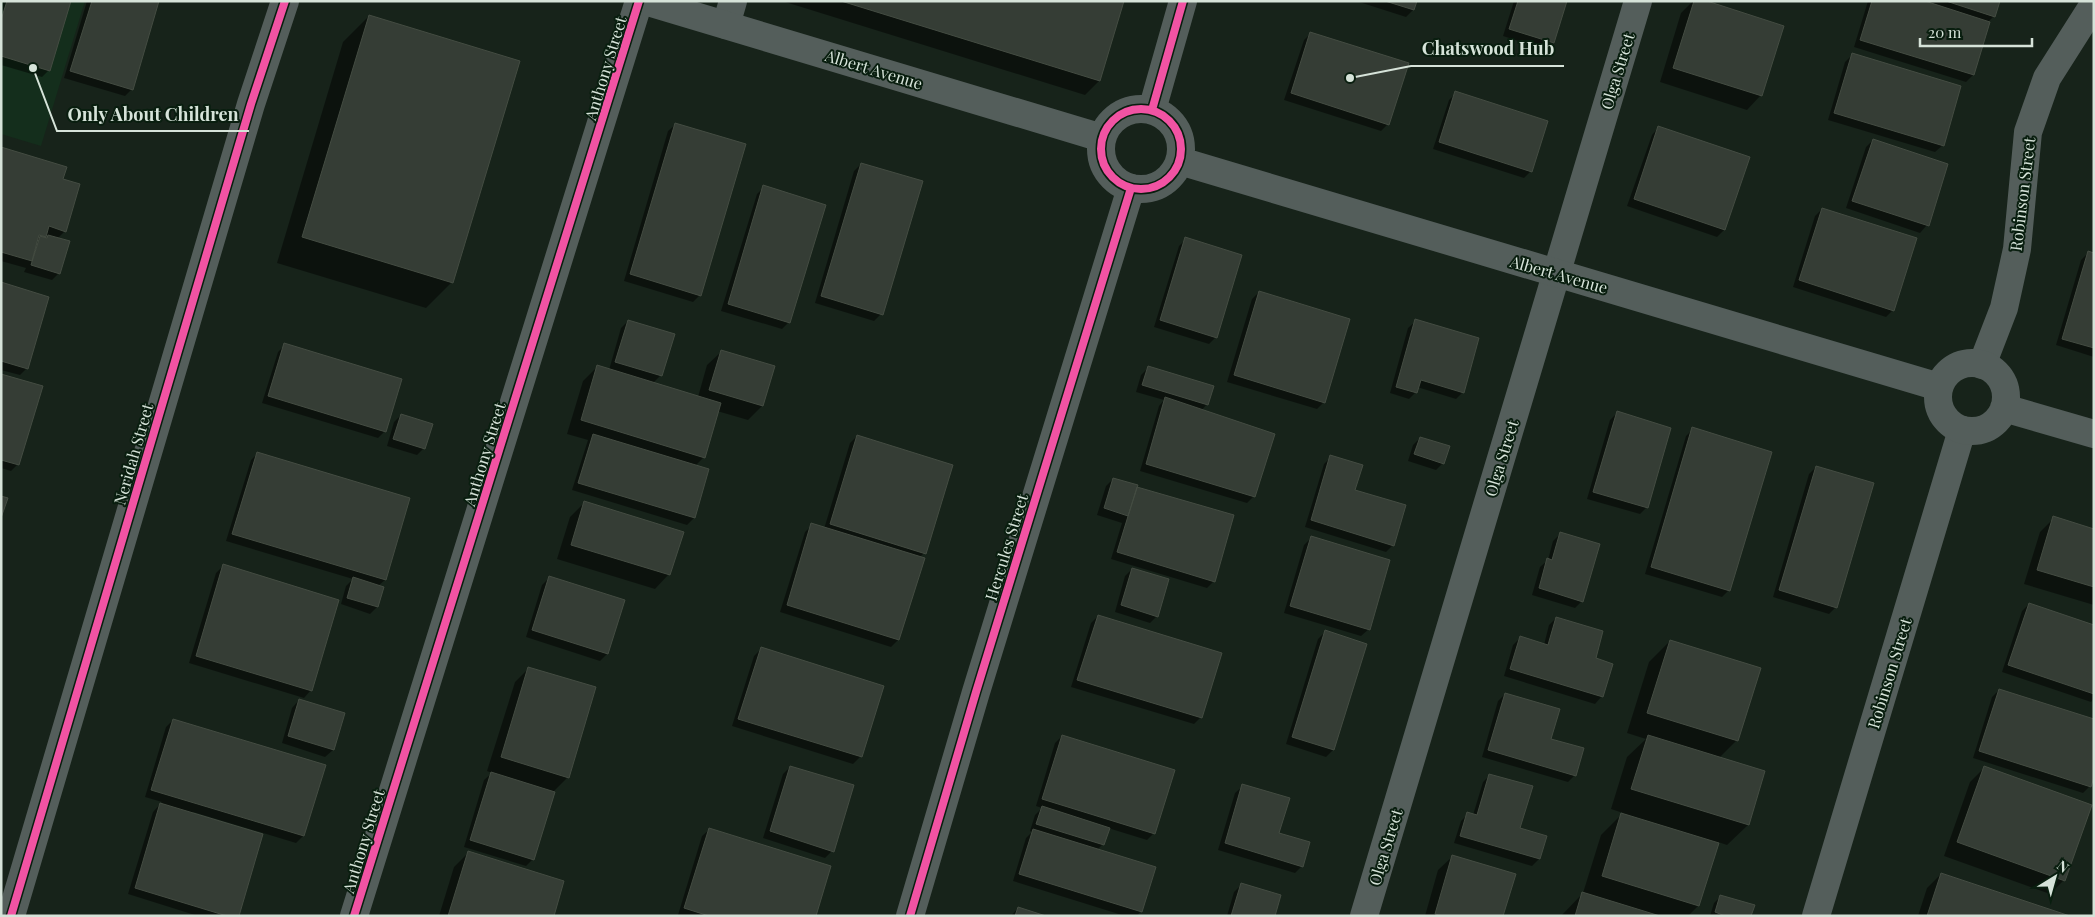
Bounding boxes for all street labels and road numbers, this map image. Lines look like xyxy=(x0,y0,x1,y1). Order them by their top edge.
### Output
street label: Anthony Street xyxy=(579,13,631,123)
street label: Olga Street xyxy=(1595,30,1639,112)
street label: Albert Avenue xyxy=(822,44,925,94)
street label: Robinson Street xyxy=(2005,135,2039,252)
street label: Albert Avenue xyxy=(1507,250,1610,298)
street label: Anthony Street xyxy=(458,399,510,509)
street label: Neridah Street xyxy=(109,401,158,507)
street label: Olga Street xyxy=(1479,417,1523,499)
street label: Hercules Street xyxy=(980,491,1032,603)
street label: Robinson Street xyxy=(1862,615,1916,731)
street label: Anthony Street xyxy=(337,786,389,896)
street label: Olga Street xyxy=(1363,806,1407,888)

